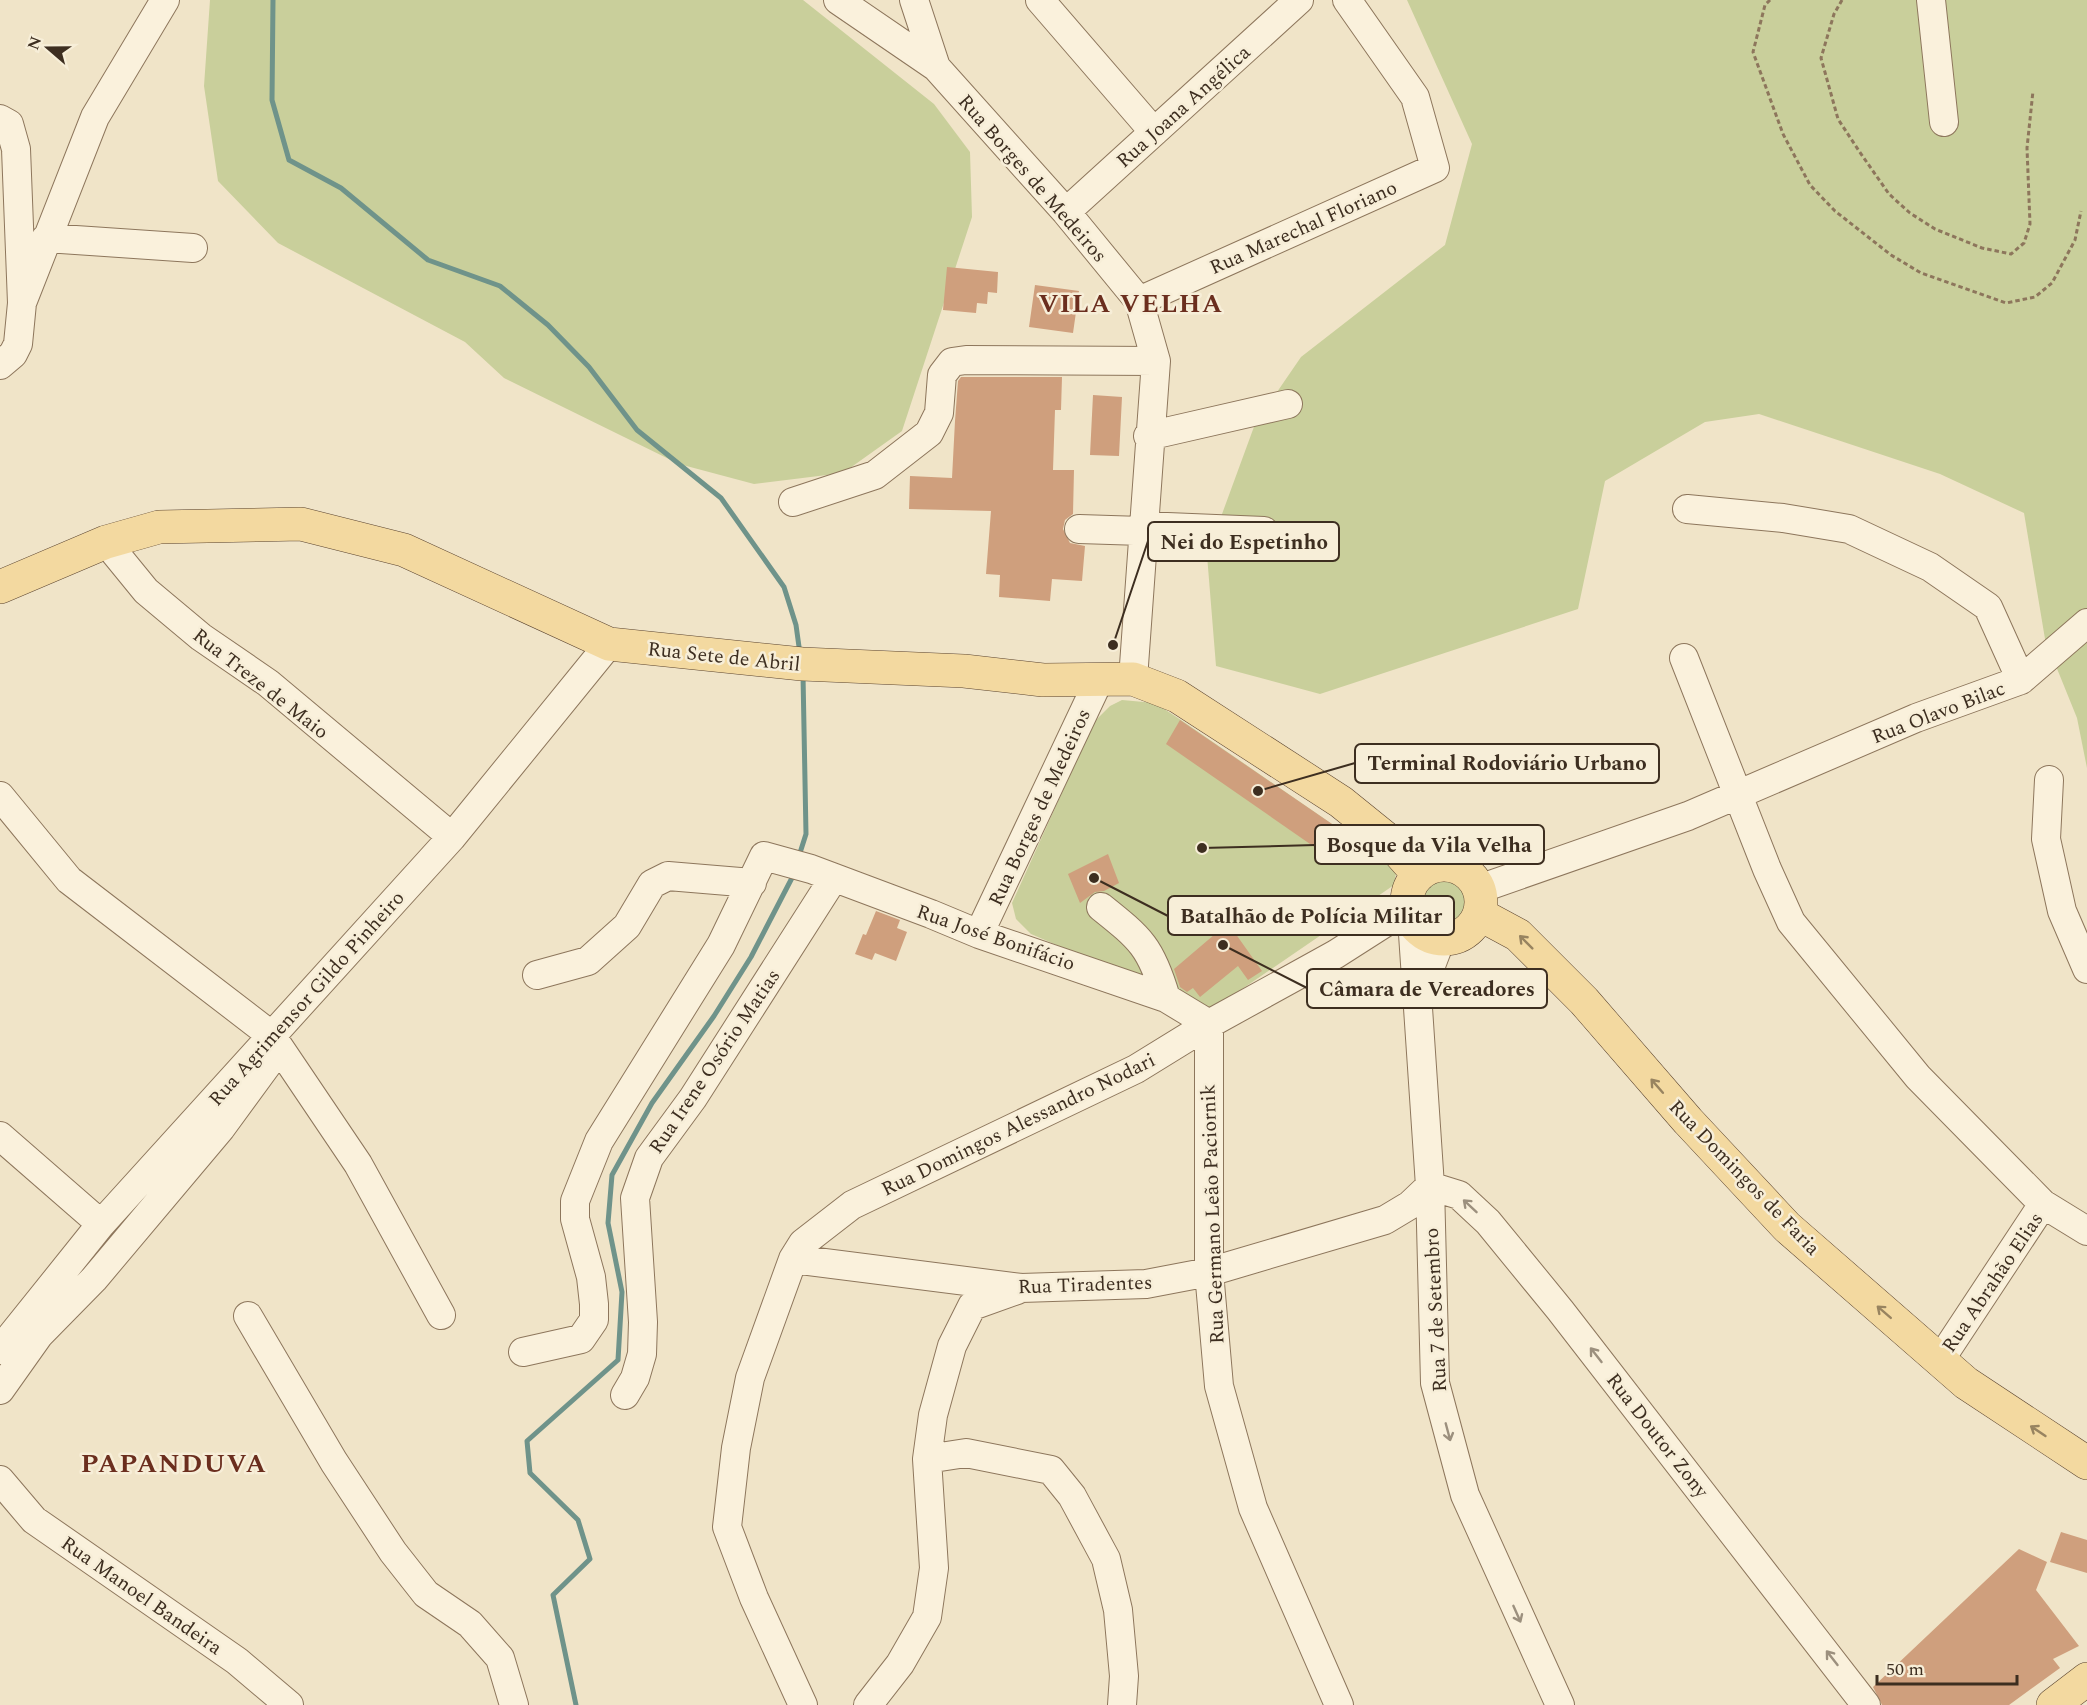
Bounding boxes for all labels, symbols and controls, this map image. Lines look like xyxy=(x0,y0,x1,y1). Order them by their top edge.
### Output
north arrow xyxy=(18,18,78,78)
text: N xyxy=(21,33,48,53)
street label: Rua Joana Angélica xyxy=(1110,38,1258,175)
street label: Rua Borges de Medeiros xyxy=(951,88,1114,269)
street label: Rua Marechal Floriano xyxy=(1205,173,1402,283)
district label: VILA VELHA xyxy=(1038,284,1224,324)
callout: Nei do Espetinho xyxy=(1148,522,1339,561)
text: Nei do Espetinho xyxy=(1160,527,1328,559)
street label: Rua Treze de Maio xyxy=(186,621,335,747)
street label: Rua Sete de Abril xyxy=(646,634,802,680)
street label: Rua Olavo Bilac xyxy=(1867,674,2010,752)
street label: Rua Borges de Medeiros xyxy=(981,704,1099,911)
callout: Terminal Rodoviário Urbano xyxy=(1355,744,1659,783)
text: Terminal Rodoviário Urbano xyxy=(1367,748,1647,780)
callout: Bosque da Vila Velha xyxy=(1315,825,1544,864)
text: Bosque da Vila Velha xyxy=(1326,830,1532,862)
street label: Rua Agrimensor Gildo Pinheiro xyxy=(202,884,412,1113)
callout: Batalhão de Polícia Militar xyxy=(1168,896,1454,935)
street label: Rua José Bonifácio xyxy=(912,897,1079,979)
text: Batalhão de Polícia Militar xyxy=(1180,901,1442,933)
one-way arrow xyxy=(1518,935,1533,950)
street label: Rua Irene Osório Matias xyxy=(642,963,788,1160)
callout: Câmara de Vereadores xyxy=(1307,969,1547,1008)
text: Câmara de Vereadores xyxy=(1319,974,1535,1006)
street label: Rua Domingos Alessandro Nodari xyxy=(876,1045,1160,1204)
one-way arrow xyxy=(1651,1078,1664,1094)
street label: Rua Germano Leão Paciornik xyxy=(1193,1083,1233,1345)
street label: Rua Domingos de Faria xyxy=(1662,1093,1827,1263)
one-way arrow xyxy=(1463,1199,1478,1213)
street label: Rua Abrahão Elias xyxy=(1935,1206,2051,1359)
street label: Rua 7 de Setembro xyxy=(1417,1227,1455,1393)
street label: Rua Tiradentes xyxy=(1017,1268,1153,1302)
one-way arrow xyxy=(1877,1305,1892,1319)
one-way arrow xyxy=(1589,1347,1602,1363)
street label: Rua Doutor Zony xyxy=(1599,1367,1717,1506)
one-way arrow xyxy=(1443,1422,1454,1441)
one-way arrow xyxy=(2031,1425,2047,1437)
district label: PAPANDUVA xyxy=(81,1444,267,1484)
street label: Rua Manoel Bandeira xyxy=(55,1529,228,1663)
one-way arrow xyxy=(1512,1604,1524,1622)
scale bar xyxy=(1877,1648,2016,1686)
one-way arrow xyxy=(1825,1650,1838,1666)
text: 50 m xyxy=(1886,1656,1924,1683)

